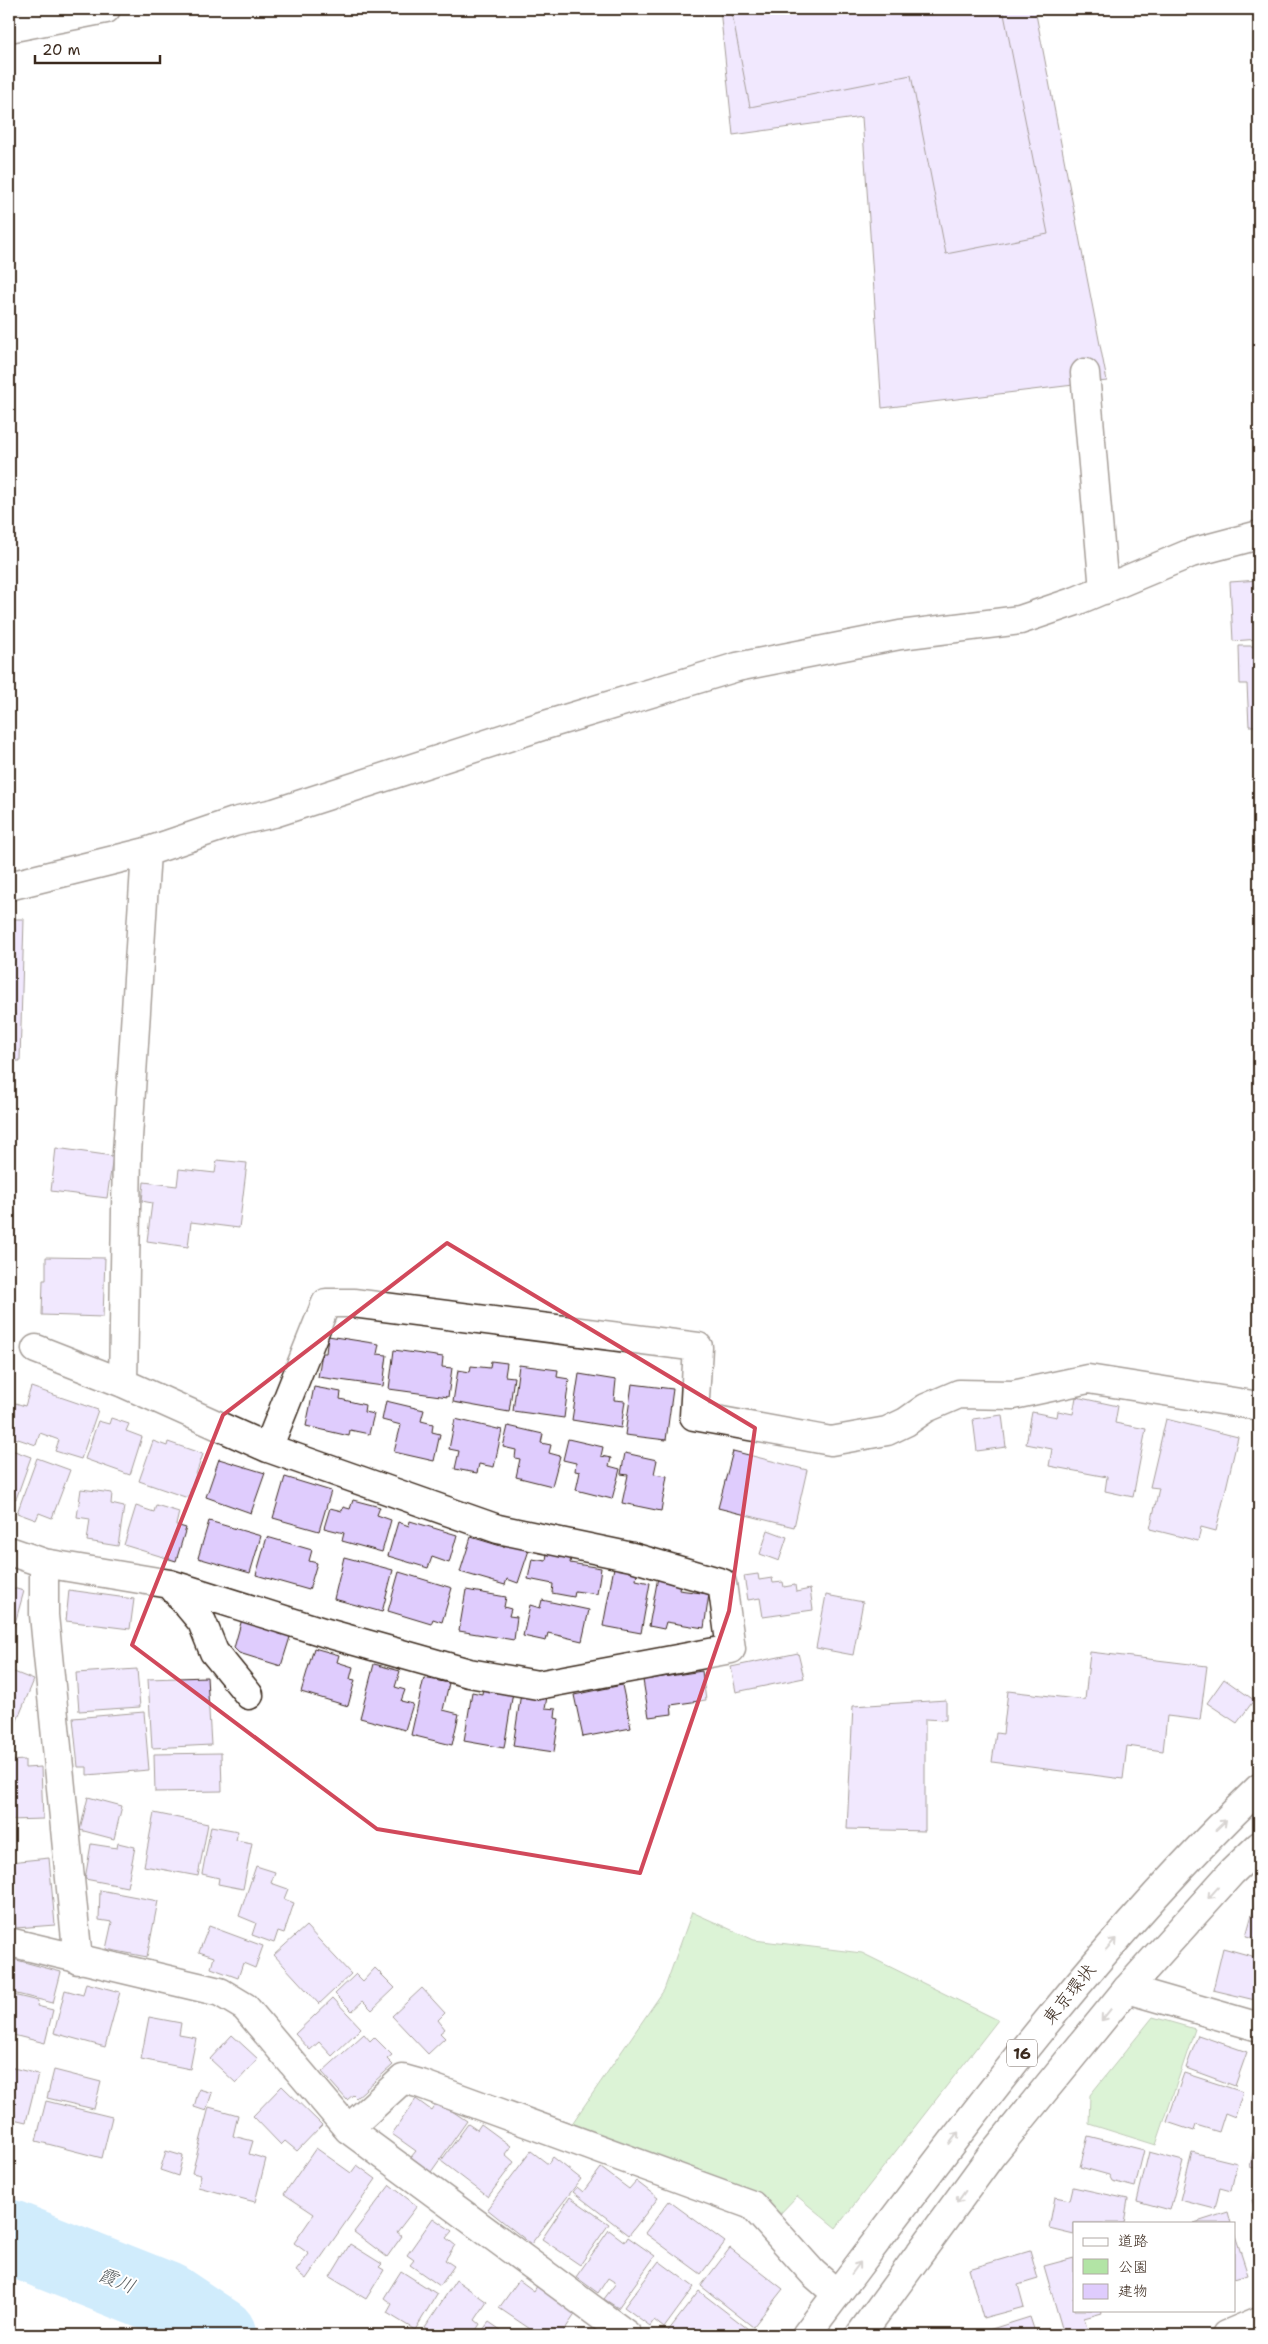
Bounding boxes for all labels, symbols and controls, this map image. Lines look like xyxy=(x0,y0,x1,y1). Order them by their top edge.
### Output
scale bar xyxy=(35,32,160,64)
text: 20 m xyxy=(42,40,81,60)
one-way arrow xyxy=(1215,1819,1228,1831)
one-way arrow xyxy=(1207,1887,1219,1900)
one-way arrow xyxy=(1105,1938,1117,1951)
street label: 東京環状 xyxy=(1037,1958,1101,2030)
one-way arrow xyxy=(1100,2008,1111,2021)
road number: 16 xyxy=(1007,2040,1037,2066)
one-way arrow xyxy=(948,2132,959,2145)
one-way arrow xyxy=(956,2190,966,2204)
legend xyxy=(1073,2222,1236,2312)
text: 道路 xyxy=(1118,2231,1148,2251)
text: 公園 xyxy=(1118,2257,1148,2277)
water label: 霞川 xyxy=(95,2262,139,2299)
one-way arrow xyxy=(851,2262,862,2275)
text: 建物 xyxy=(1118,2281,1148,2301)

